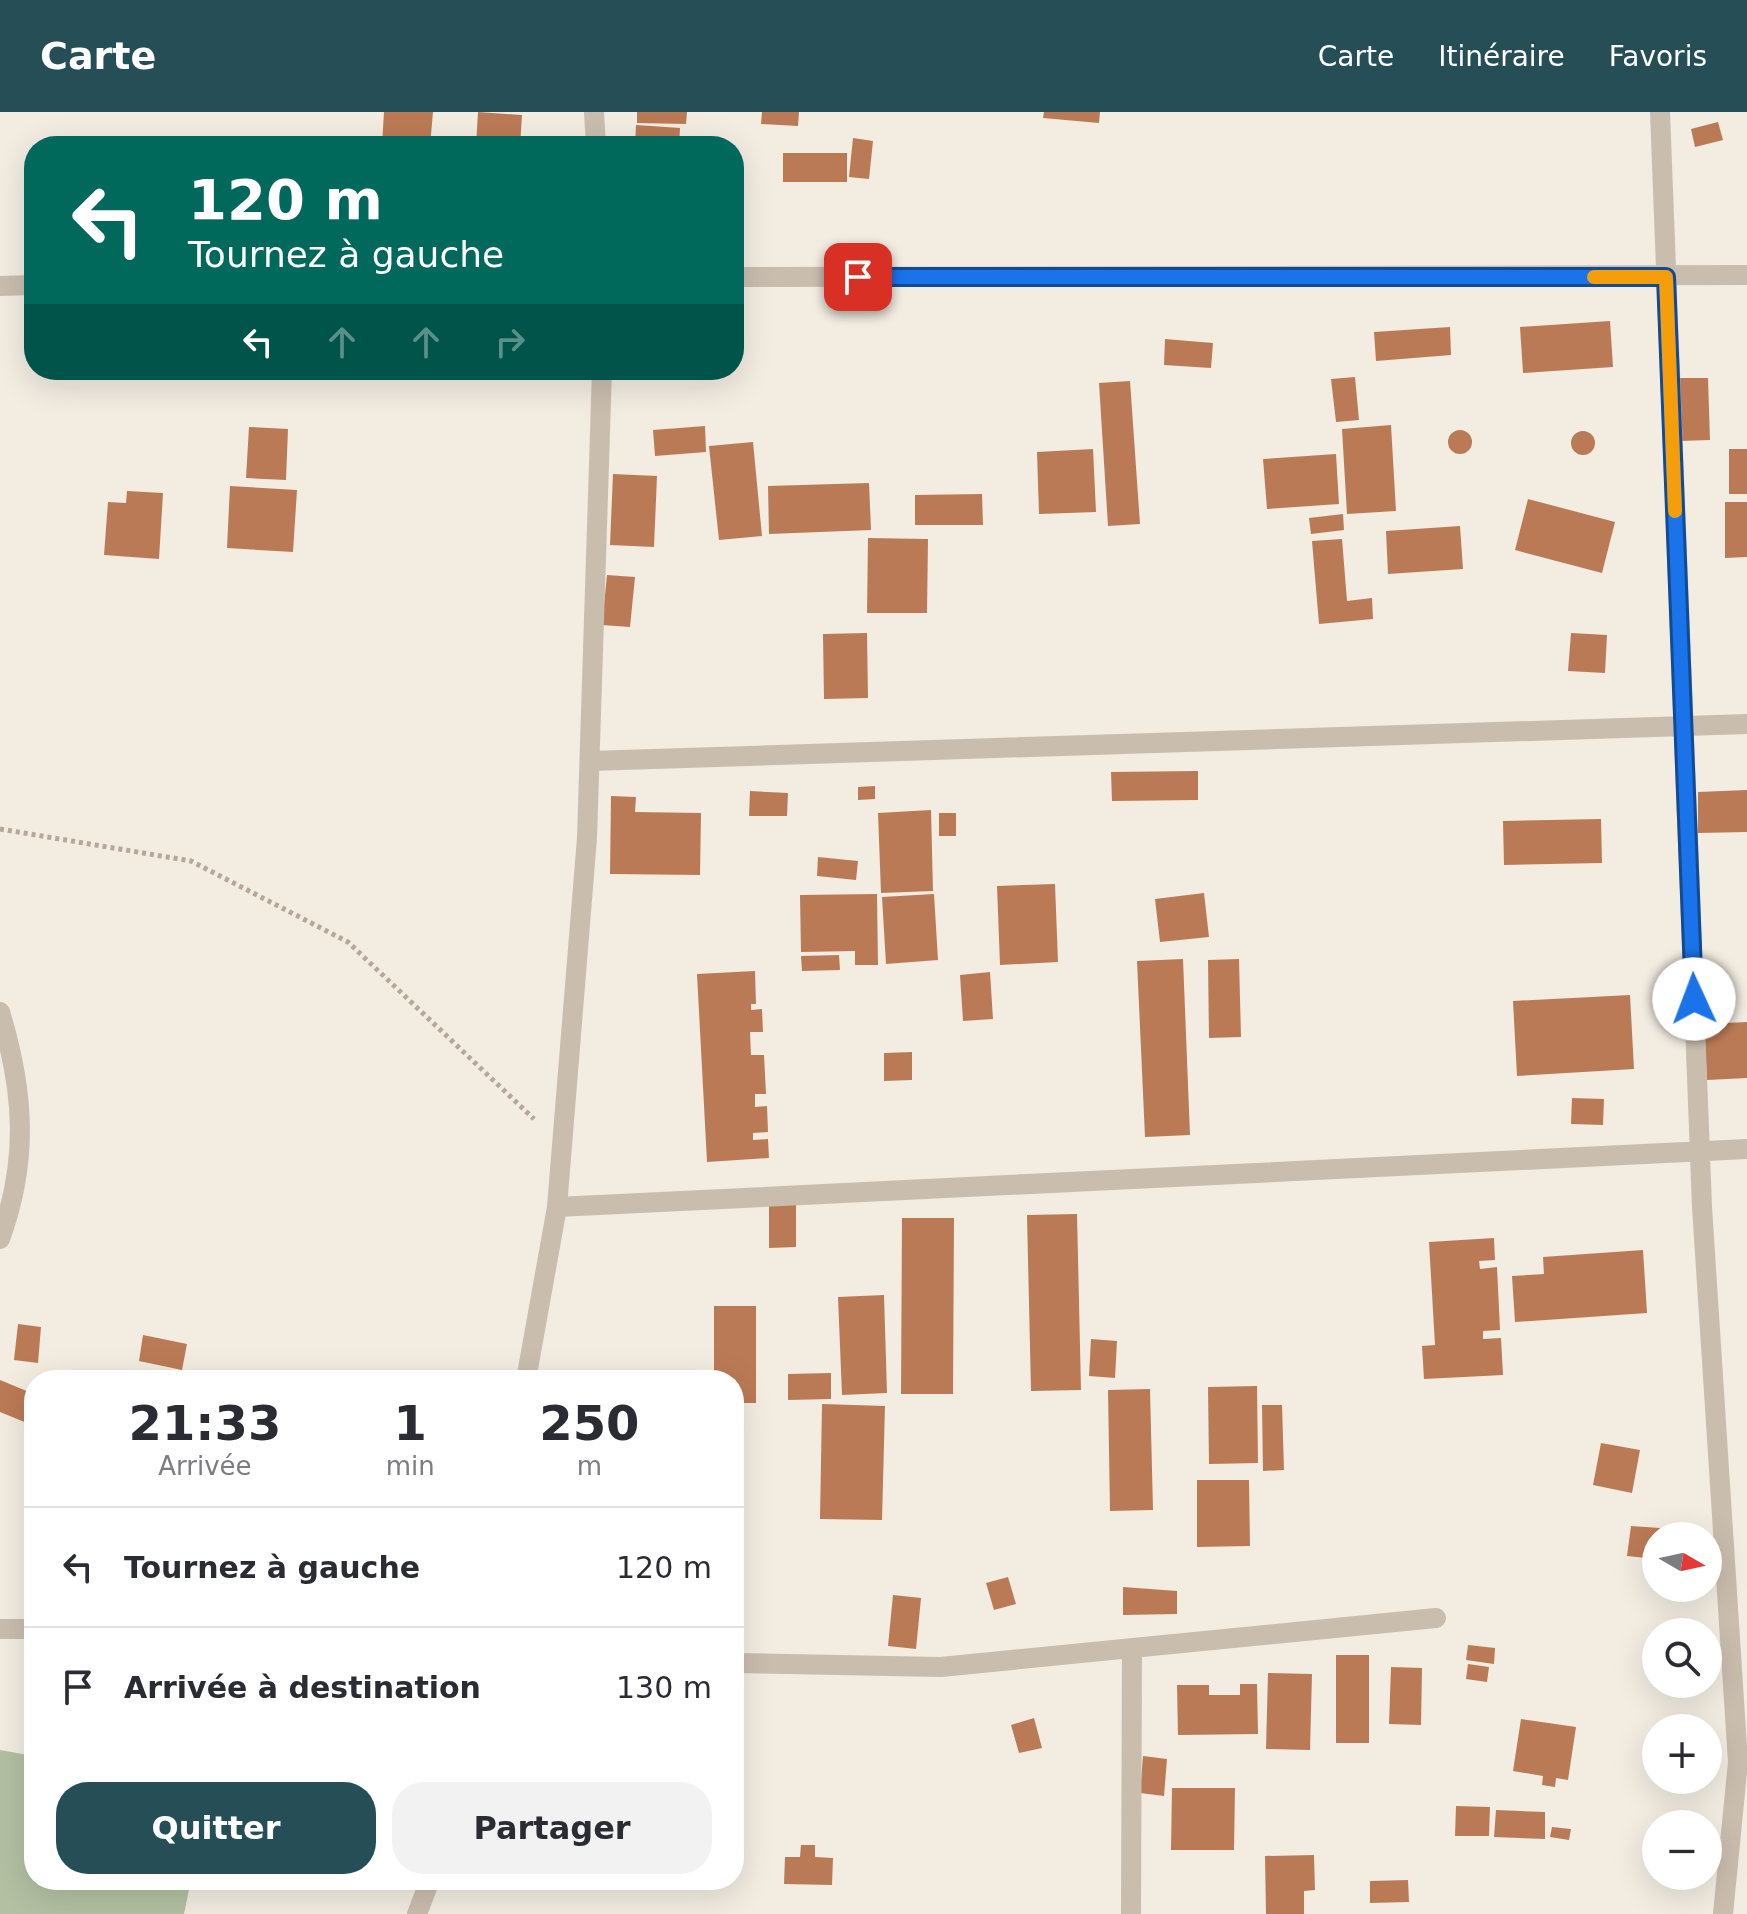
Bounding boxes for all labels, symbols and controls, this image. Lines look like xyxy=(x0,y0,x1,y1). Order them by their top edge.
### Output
text: Carte xyxy=(40,34,156,78)
text: Carte xyxy=(1318,40,1394,73)
text: Itinéraire xyxy=(1438,40,1565,73)
text: Favoris xyxy=(1609,40,1707,73)
text: 120 m xyxy=(188,167,383,232)
icon: left xyxy=(56,168,160,272)
text: Tournez à gauche xyxy=(188,234,504,275)
pin xyxy=(824,243,892,311)
icon: arrive xyxy=(836,255,880,299)
icon: left xyxy=(236,320,280,364)
icon: ahead xyxy=(320,320,364,364)
icon: ahead xyxy=(404,320,448,364)
icon: right xyxy=(488,320,532,364)
position arrow xyxy=(1652,957,1736,1041)
text: 21:33 xyxy=(128,1395,281,1451)
text: 1 xyxy=(394,1395,427,1451)
text: 250 xyxy=(539,1395,639,1451)
text: Arrivée xyxy=(158,1451,252,1481)
text: min xyxy=(386,1451,435,1481)
text: m xyxy=(577,1451,602,1481)
north arrow xyxy=(1642,1522,1722,1602)
map controls xyxy=(1642,1522,1722,1890)
icon: left xyxy=(56,1545,100,1589)
text: Tournez à gauche xyxy=(124,1550,420,1585)
text: 120 m xyxy=(616,1550,712,1585)
button: search xyxy=(1642,1618,1722,1698)
icon: arrive xyxy=(56,1665,100,1709)
text: Arrivée à destination xyxy=(124,1670,481,1705)
text: 130 m xyxy=(616,1670,712,1705)
button: + xyxy=(1642,1714,1722,1794)
button: Quitter xyxy=(56,1782,376,1874)
button: Partager xyxy=(392,1782,712,1874)
button: − xyxy=(1642,1810,1722,1890)

